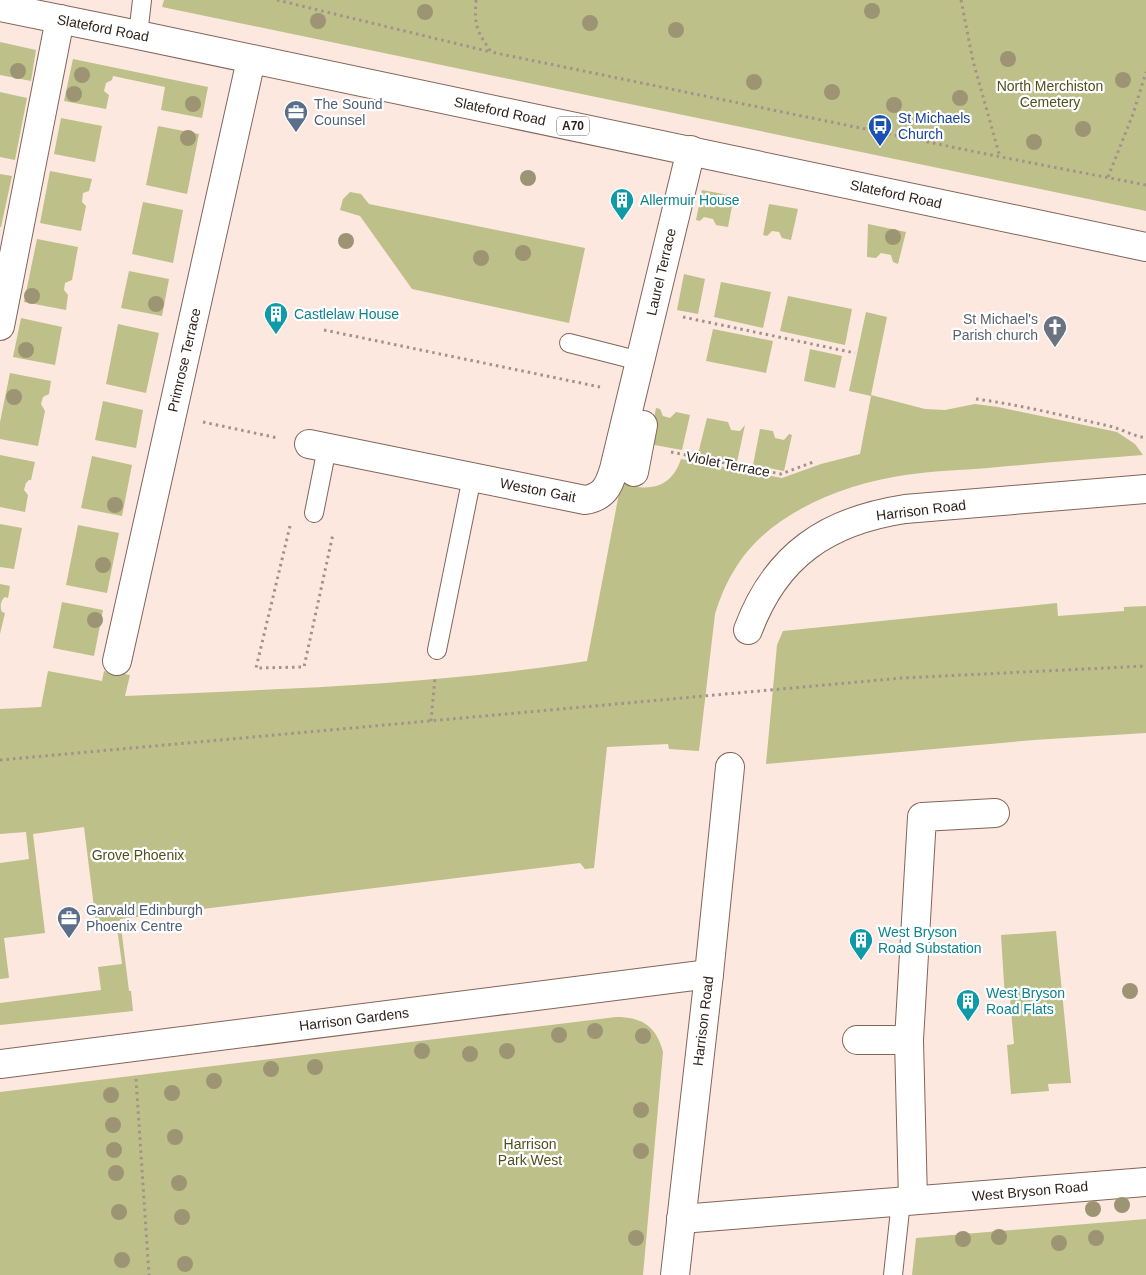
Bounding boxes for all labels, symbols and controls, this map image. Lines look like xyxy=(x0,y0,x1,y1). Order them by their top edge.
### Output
street label: Slateford Road xyxy=(56,11,150,45)
park label: North Merchiston Cemetery xyxy=(997,78,1103,110)
street label: Slateford Road xyxy=(453,93,547,129)
place label: The Sound Counsel xyxy=(314,96,383,128)
office icon: The Sound Counsel xyxy=(283,99,309,133)
place label: St Michaels Church xyxy=(898,110,970,142)
bus stop icon: St Michaels Church xyxy=(867,113,893,147)
road number: A70 xyxy=(557,116,589,136)
street label: Slateford Road xyxy=(849,176,943,212)
building icon: Allermuir House xyxy=(609,187,635,221)
place label: Allermuir House xyxy=(640,192,740,208)
street label: Laurel Terrace xyxy=(643,227,679,317)
building icon: Castlelaw House xyxy=(263,301,289,335)
street label: Primrose Terrace xyxy=(164,306,204,414)
place label: Castlelaw House xyxy=(294,306,399,322)
place label: St Michael's Parish church xyxy=(952,311,1038,343)
church icon: St Michael's Parish church xyxy=(1042,314,1068,348)
street label: Violet Terrace xyxy=(685,448,771,480)
street label: Weston Gait xyxy=(499,475,577,505)
street label: Harrison Road xyxy=(875,497,967,523)
park label: Grove Phoenix xyxy=(92,847,184,863)
place label: Garvald Edinburgh Phoenix Centre xyxy=(86,902,203,934)
office icon: Garvald Edinburgh Phoenix Centre xyxy=(56,905,82,939)
place label: West Bryson Road Substation xyxy=(878,924,982,956)
building icon: West Bryson Road Substation xyxy=(848,927,874,961)
street label: Harrison Road xyxy=(690,975,716,1067)
place label: West Bryson Road Flats xyxy=(986,985,1065,1017)
building icon: West Bryson Road Flats xyxy=(955,988,981,1022)
street label: Harrison Gardens xyxy=(298,1004,410,1034)
park label: Harrison Park West xyxy=(498,1136,562,1168)
street label: West Bryson Road xyxy=(971,1178,1089,1204)

